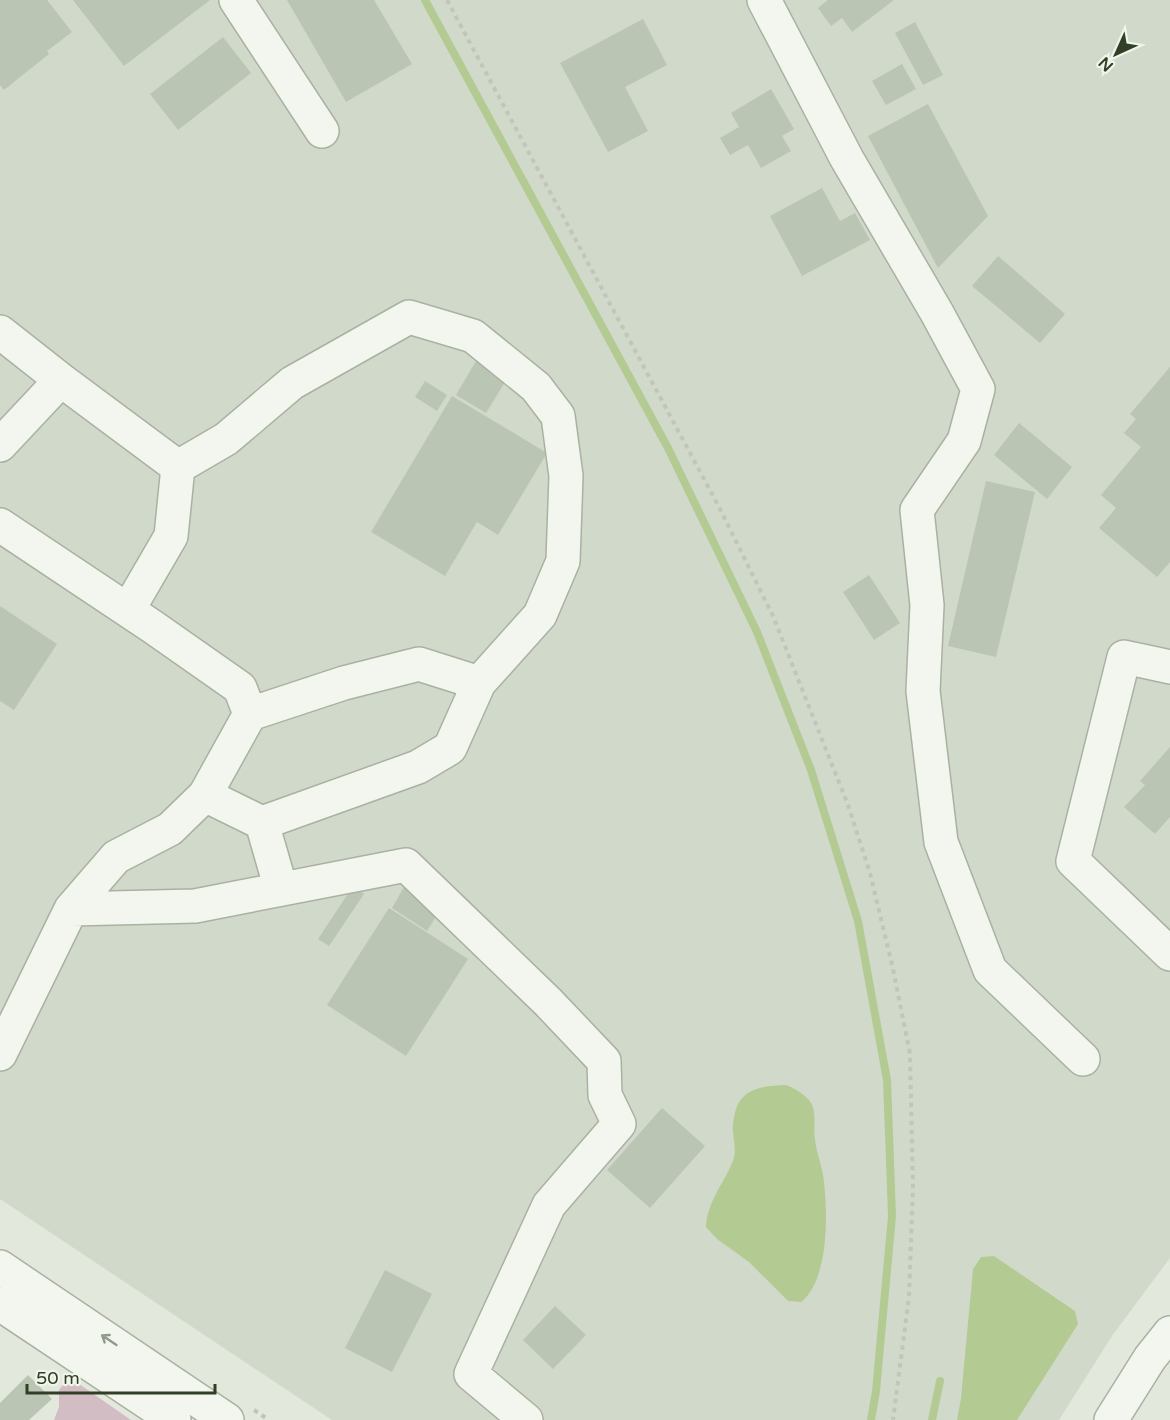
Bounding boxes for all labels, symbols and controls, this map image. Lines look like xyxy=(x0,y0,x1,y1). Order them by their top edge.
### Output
north arrow xyxy=(1086,24,1146,84)
text: N xyxy=(1094,52,1118,76)
one-way arrow xyxy=(101,1334,118,1346)
scale bar xyxy=(27,1357,214,1395)
text: 50 m xyxy=(36,1367,80,1389)

